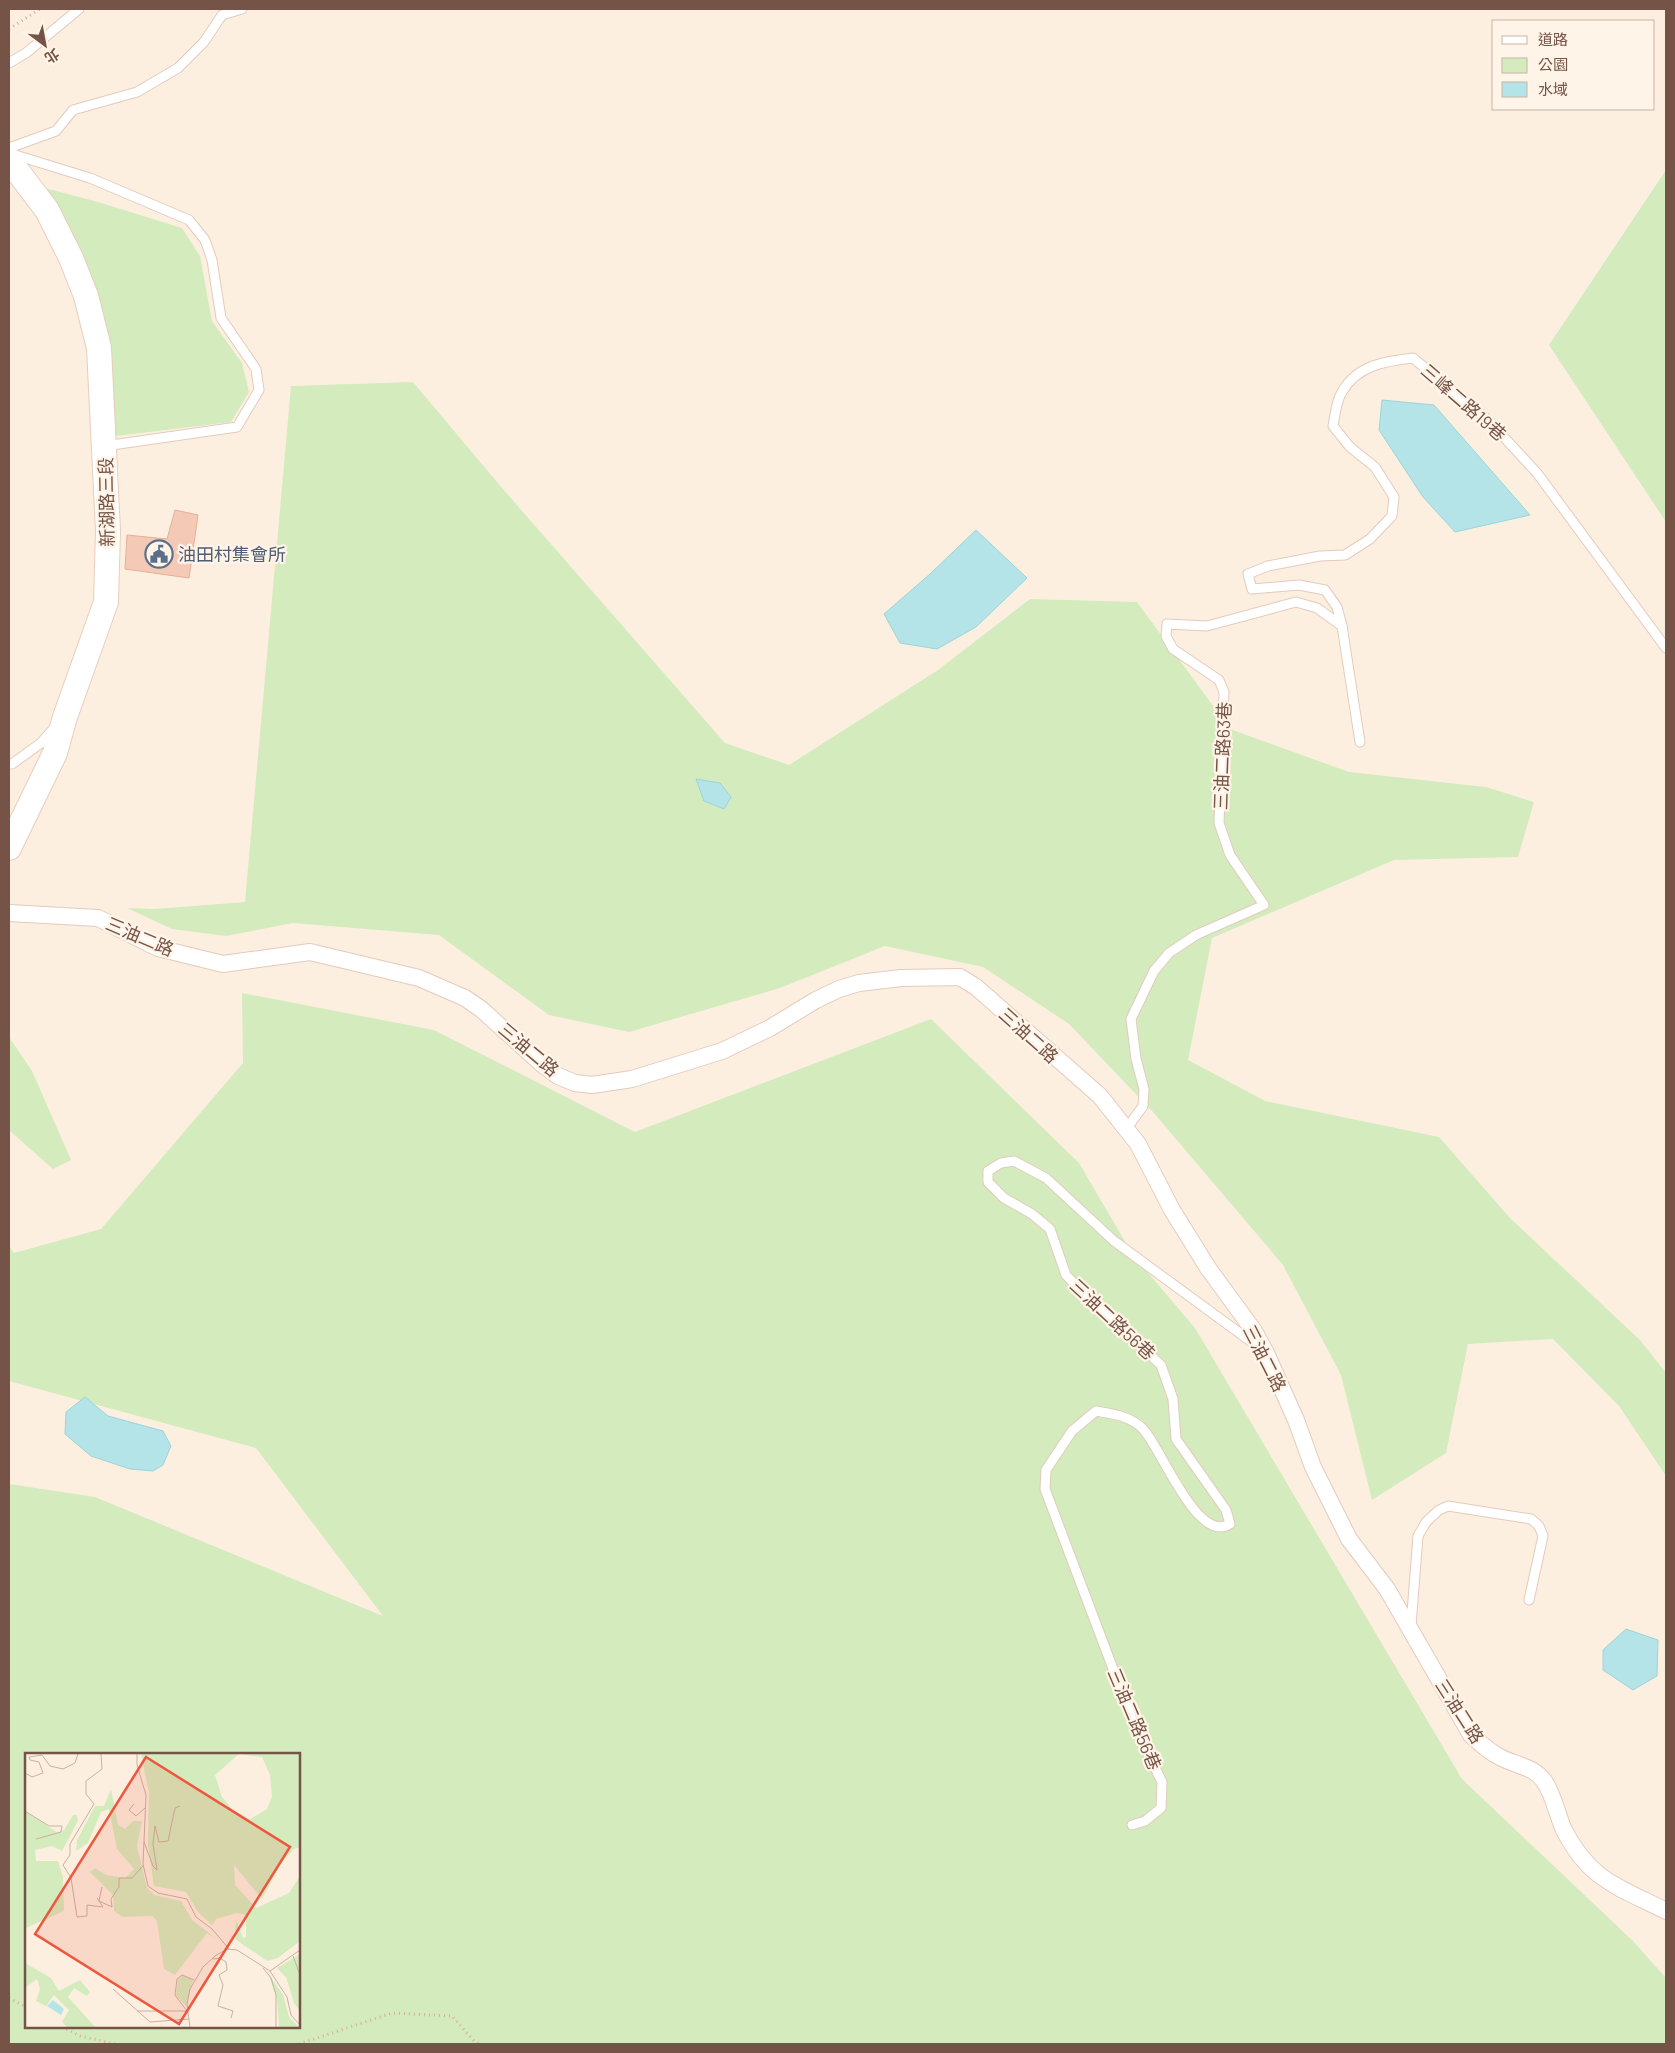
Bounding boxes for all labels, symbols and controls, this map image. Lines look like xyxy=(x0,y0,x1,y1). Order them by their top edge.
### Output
north arrow xyxy=(20,20,70,70)
legend xyxy=(1492,20,1655,110)
text: 道路 xyxy=(1538,30,1568,48)
text: 北 xyxy=(42,46,63,67)
text: 公園 xyxy=(1538,55,1568,73)
text: 水域 xyxy=(1538,80,1568,98)
street label: 三峰二路19巷 xyxy=(1417,359,1511,445)
street label: 新湖路三段 xyxy=(94,457,118,547)
public building icon: 油田村集會所 xyxy=(144,539,174,569)
place label: 油田村集會所 xyxy=(178,543,286,565)
street label: 三油二路63巷 xyxy=(1209,701,1235,811)
street label: 三油二路 xyxy=(103,912,177,960)
street label: 三油二路 xyxy=(995,1003,1063,1067)
street label: 三油二路 xyxy=(494,1017,564,1081)
street label: 三油二路56巷 xyxy=(1066,1274,1160,1364)
street label: 三油二路 xyxy=(1239,1321,1291,1395)
street label: 三油二路56巷 xyxy=(1104,1665,1166,1773)
street label: 三油二路 xyxy=(1431,1675,1489,1747)
inset map xyxy=(25,1753,300,2028)

